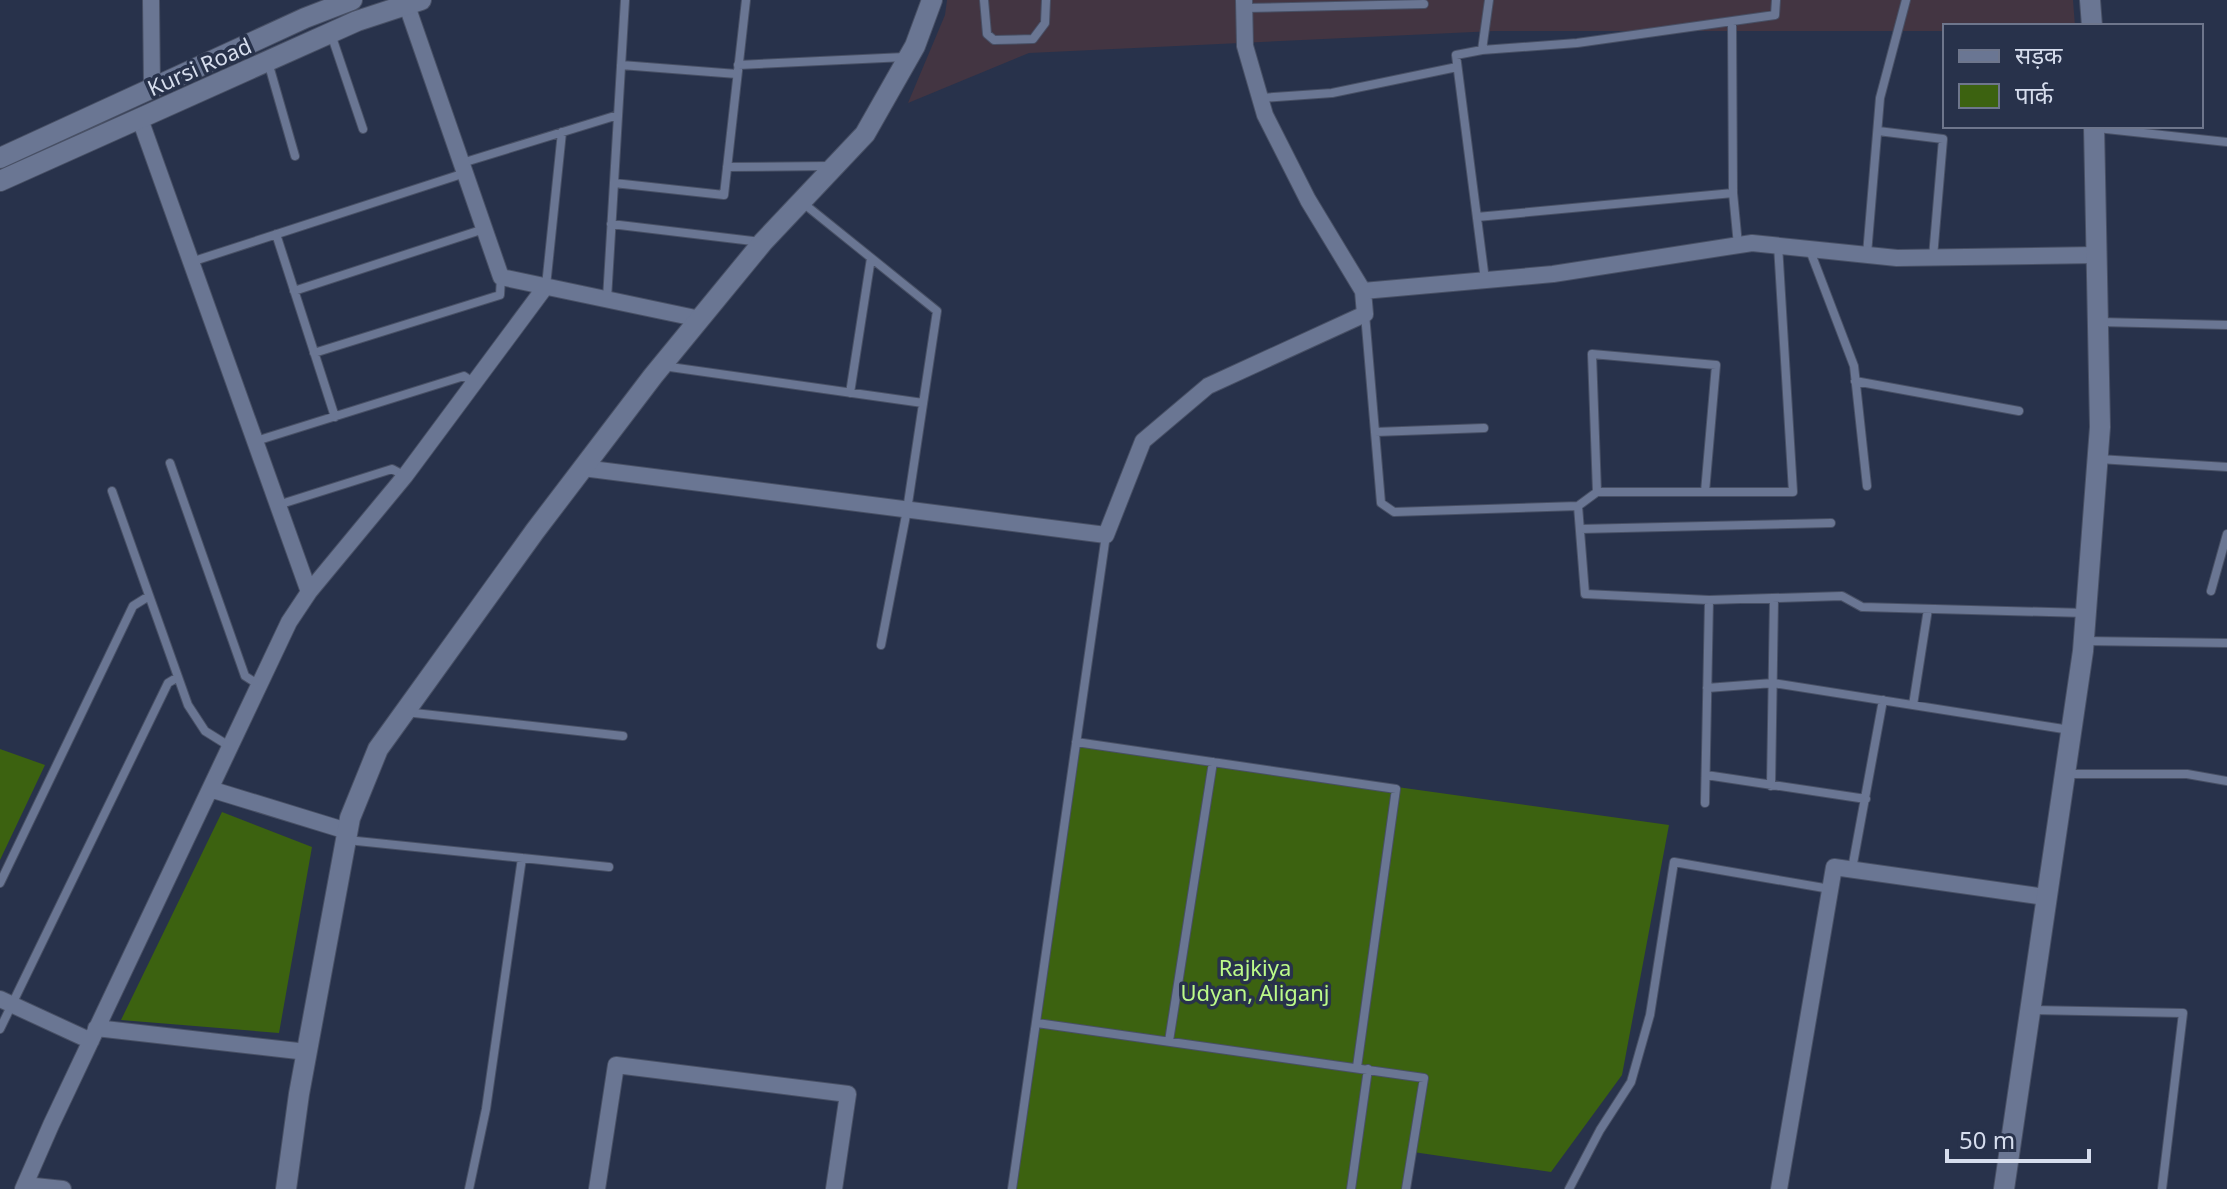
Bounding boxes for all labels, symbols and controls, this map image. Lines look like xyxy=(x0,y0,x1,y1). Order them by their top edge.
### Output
legend xyxy=(1943,24,2203,128)
street label: Kursi Road xyxy=(142,30,256,102)
text: सड़क xyxy=(2015,38,2063,71)
text: पार्क xyxy=(2015,78,2054,111)
park label: Rajkiya Udyan, Aliganj xyxy=(1181,952,1329,1007)
scale bar xyxy=(1947,1113,2089,1163)
text: 50 m xyxy=(1959,1123,2015,1156)

